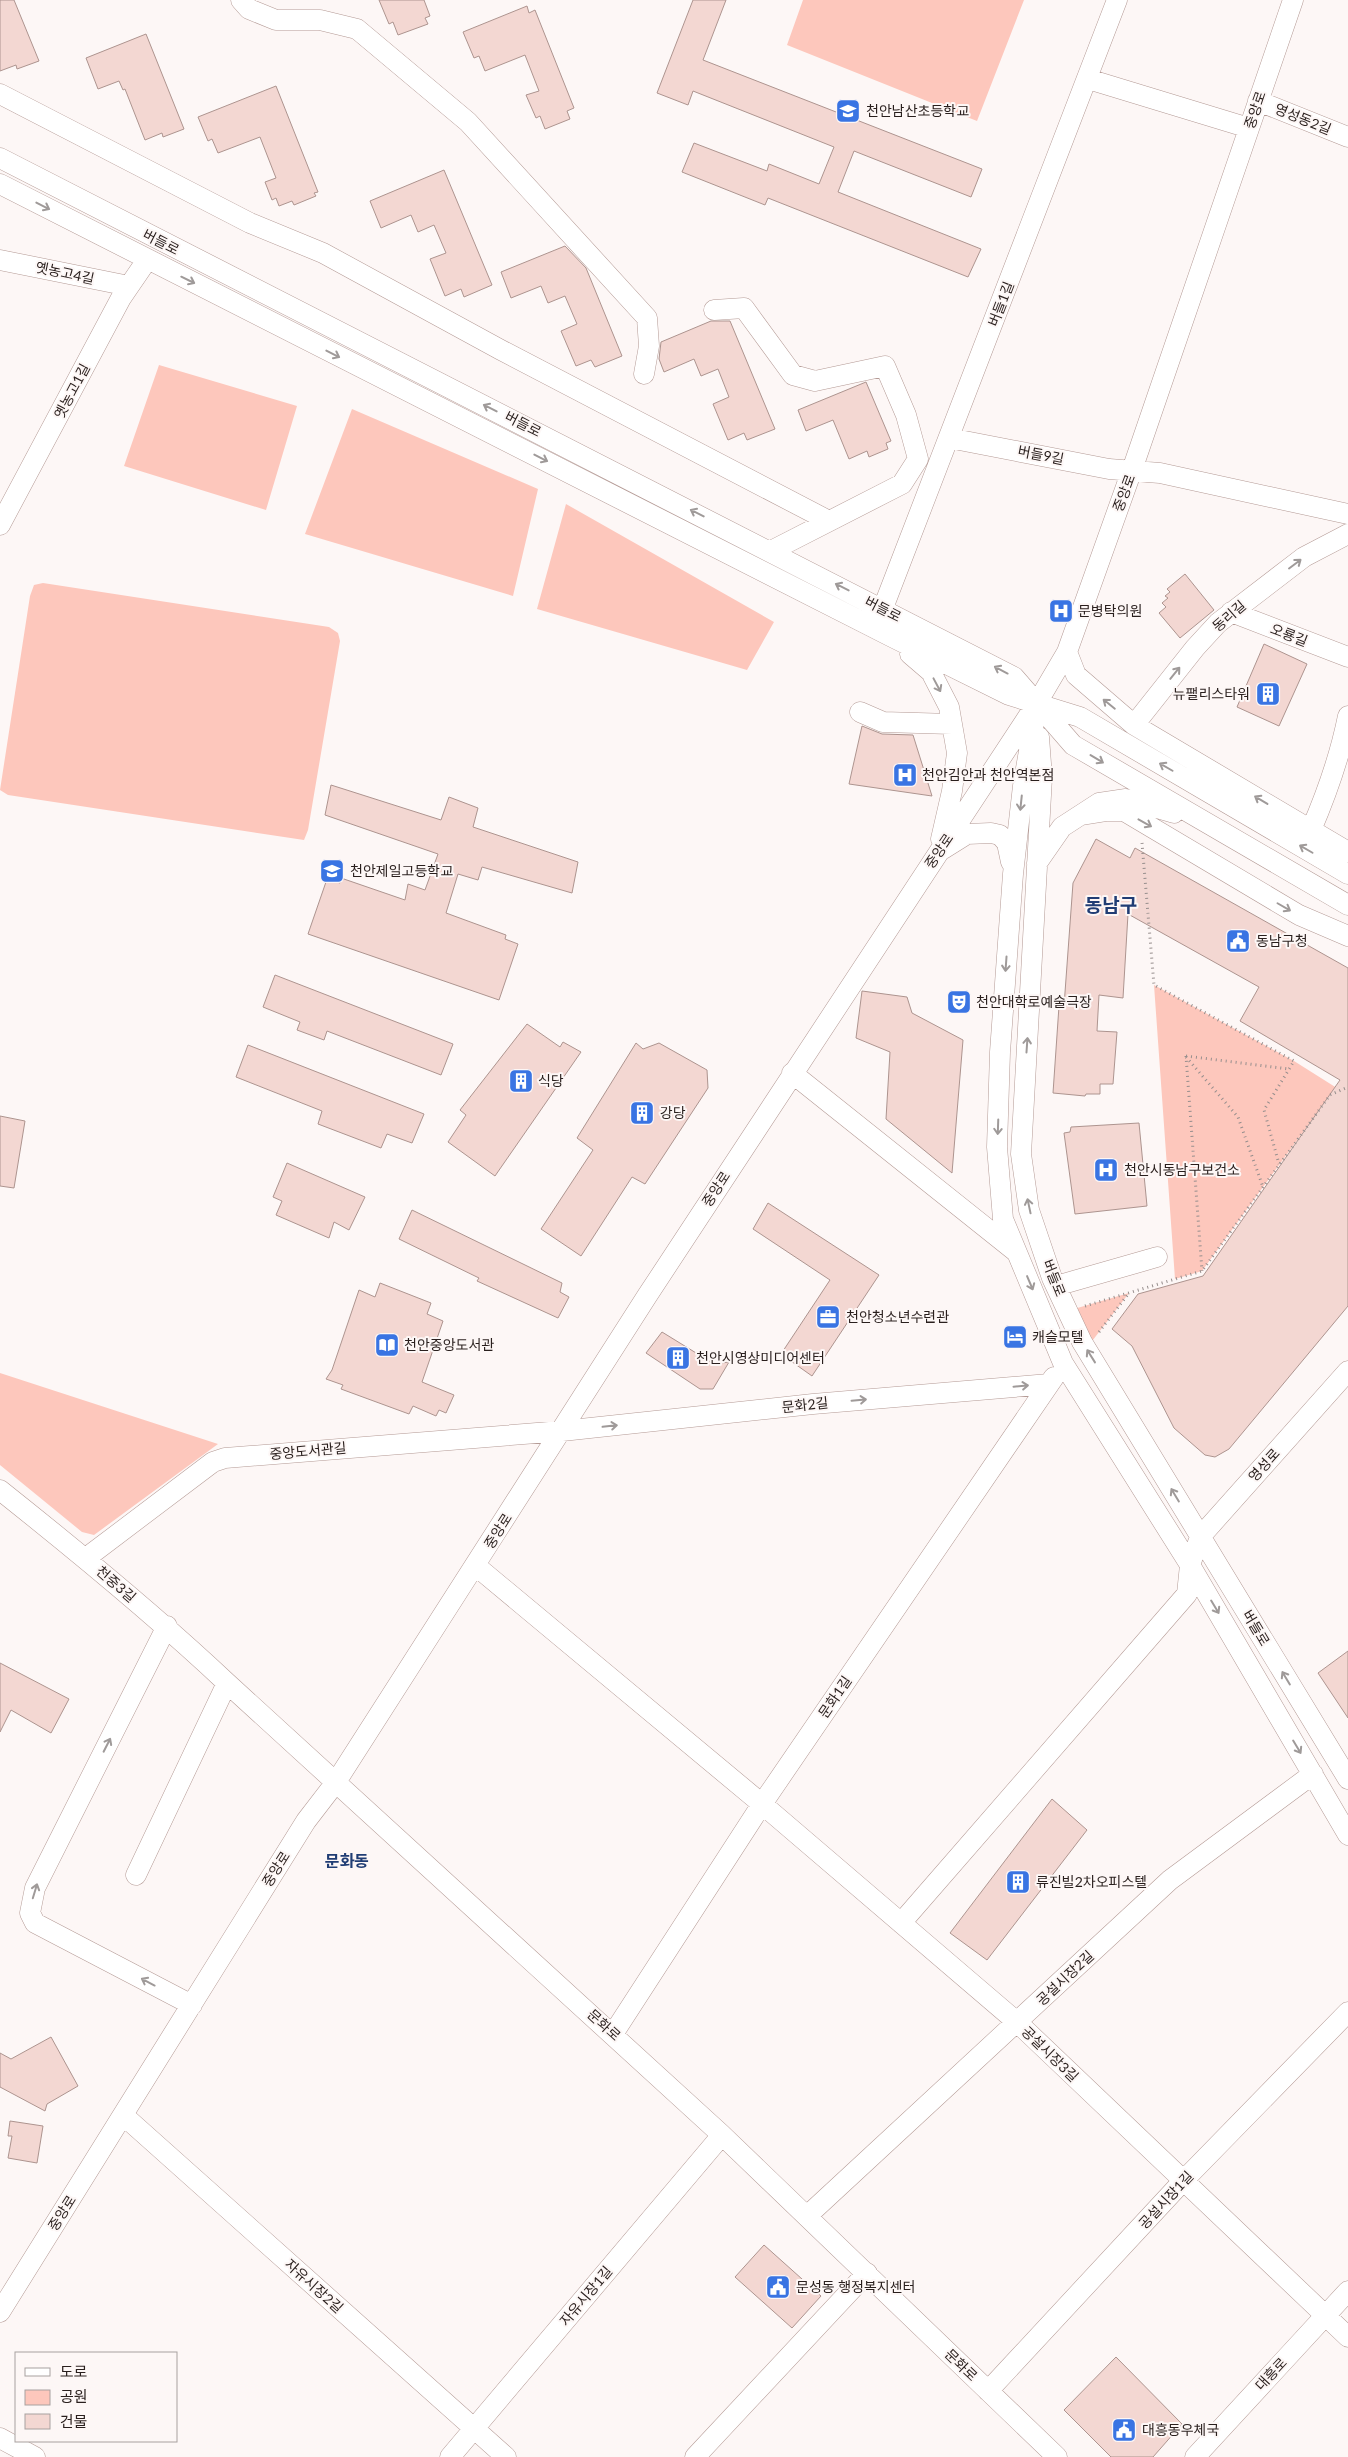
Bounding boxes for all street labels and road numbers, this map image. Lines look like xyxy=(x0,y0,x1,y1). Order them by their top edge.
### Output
street label: 중앙로 xyxy=(1240,89,1269,131)
street label: 영성동2길 xyxy=(1272,99,1334,138)
street label: 버들로 xyxy=(140,225,182,258)
street label: 옛농고4길 xyxy=(34,258,96,287)
street label: 버들1길 xyxy=(984,279,1017,329)
street label: 옛농고1길 xyxy=(50,360,93,421)
street label: 버들로 xyxy=(502,407,544,440)
street label: 버들9길 xyxy=(1017,442,1066,467)
street label: 중앙로 xyxy=(1109,472,1138,514)
street label: 버들로 xyxy=(862,592,904,625)
street label: 동리길 xyxy=(1209,597,1249,635)
street label: 오룡길 xyxy=(1268,620,1310,649)
street label: 중앙로 xyxy=(921,830,957,871)
street label: 중앙로 xyxy=(698,1168,733,1210)
street label: 버들로 xyxy=(1039,1257,1070,1299)
street label: 문화2길 xyxy=(781,1394,829,1415)
street label: 중앙도서관길 xyxy=(269,1439,347,1462)
street label: 영성로 xyxy=(1244,1445,1283,1485)
street label: 중앙로 xyxy=(480,1510,515,1552)
street label: 천중3길 xyxy=(93,1562,140,1605)
street label: 버들로 xyxy=(1239,1607,1274,1649)
street label: 문화1길 xyxy=(814,1673,855,1721)
street label: 중앙로 xyxy=(258,1848,293,1890)
street label: 공설시장2길 xyxy=(1032,1947,1097,2009)
street label: 문화로 xyxy=(584,2005,624,2044)
street label: 공설시장3길 xyxy=(1018,2022,1082,2085)
street label: 공설시장1길 xyxy=(1135,2167,1197,2232)
street label: 중앙로 xyxy=(44,2192,79,2234)
street label: 자유시장2길 xyxy=(282,2255,347,2316)
street label: 자유시장1길 xyxy=(556,2262,615,2329)
street label: 문화로 xyxy=(942,2345,981,2384)
street label: 대흥로 xyxy=(1251,2354,1290,2394)

